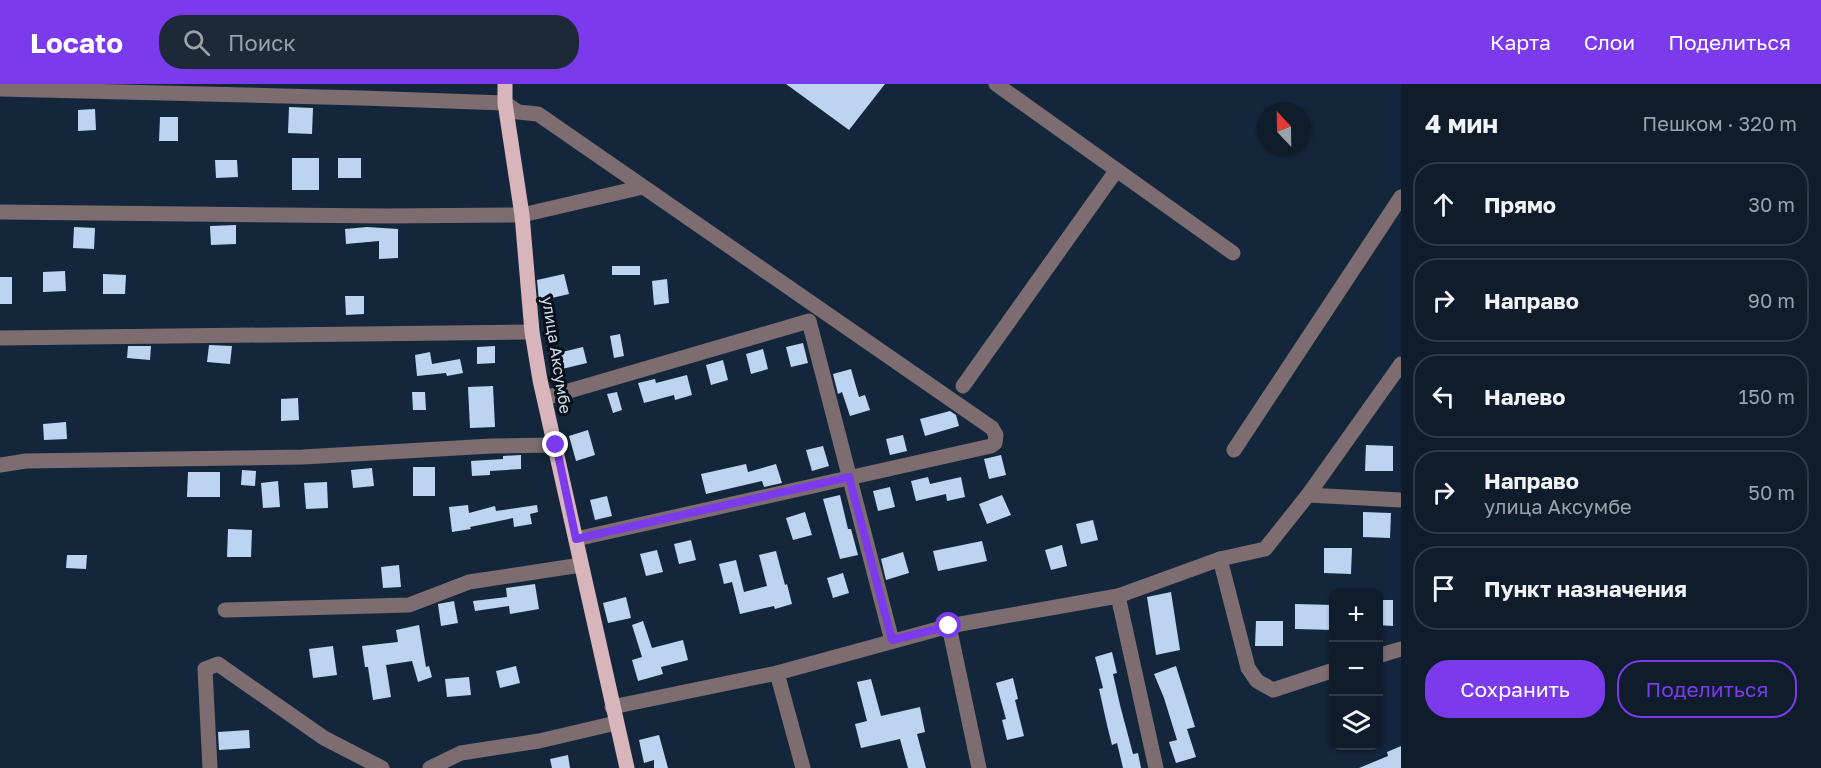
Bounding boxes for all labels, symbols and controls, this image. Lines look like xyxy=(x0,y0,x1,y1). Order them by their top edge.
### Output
search box xyxy=(159,15,579,69)
text: Locato xyxy=(30,26,123,59)
icon: search xyxy=(180,26,213,59)
text: Поиск xyxy=(228,29,296,56)
text: Карта xyxy=(1490,29,1551,55)
text: Слои xyxy=(1584,29,1635,55)
text: Поделиться xyxy=(1668,29,1791,55)
north arrow xyxy=(1257,102,1311,156)
text: 4 мин xyxy=(1425,108,1498,139)
text: Пешком · 320 m xyxy=(1642,111,1797,135)
icon: ahead xyxy=(1427,188,1460,221)
text: Прямо xyxy=(1484,191,1556,218)
text: 30 m xyxy=(1748,192,1795,216)
icon: right xyxy=(1427,284,1460,317)
text: Направо xyxy=(1484,287,1579,314)
text: 90 m xyxy=(1748,288,1795,312)
street label: улица Аксумбе xyxy=(538,295,576,415)
icon: left xyxy=(1427,380,1460,413)
text: Налево xyxy=(1484,383,1566,410)
text: 150 m xyxy=(1739,384,1795,408)
route end xyxy=(542,431,568,457)
text: Направо xyxy=(1484,467,1579,494)
icon: right xyxy=(1427,476,1460,509)
text: 50 m xyxy=(1748,480,1795,504)
text: улица Аксумбе xyxy=(1484,494,1632,518)
icon: arrive xyxy=(1427,572,1460,605)
text: Пункт назначения xyxy=(1484,575,1687,602)
map controls xyxy=(1329,588,1383,750)
button: + xyxy=(1329,588,1383,642)
route start xyxy=(935,612,961,638)
button: − xyxy=(1329,642,1383,696)
button: Сохранить xyxy=(1425,660,1605,718)
button: Поделиться xyxy=(1617,660,1797,718)
button: layers xyxy=(1329,696,1383,750)

